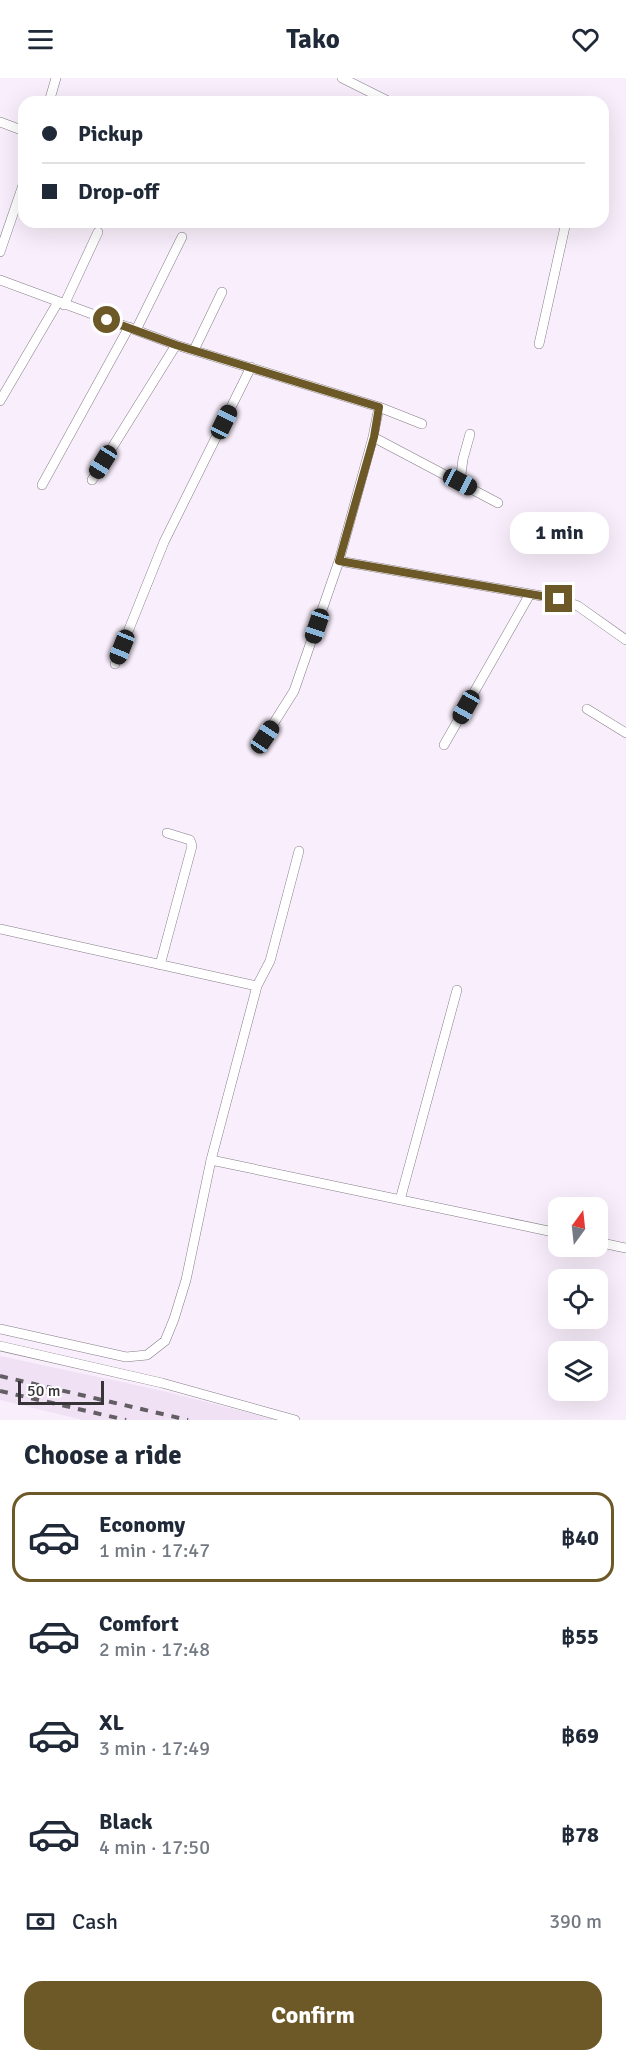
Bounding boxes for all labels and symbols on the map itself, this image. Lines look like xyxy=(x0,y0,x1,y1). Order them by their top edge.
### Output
route start xyxy=(93,306,120,333)
car xyxy=(208,402,240,442)
car xyxy=(86,442,120,482)
car xyxy=(440,466,480,498)
callout: 1 min xyxy=(510,512,608,554)
route end xyxy=(545,585,572,612)
car xyxy=(303,606,331,646)
car xyxy=(107,627,137,667)
car xyxy=(449,687,483,727)
car xyxy=(247,717,283,757)
north arrow xyxy=(548,1197,608,1257)
scale bar xyxy=(18,1378,104,1406)

